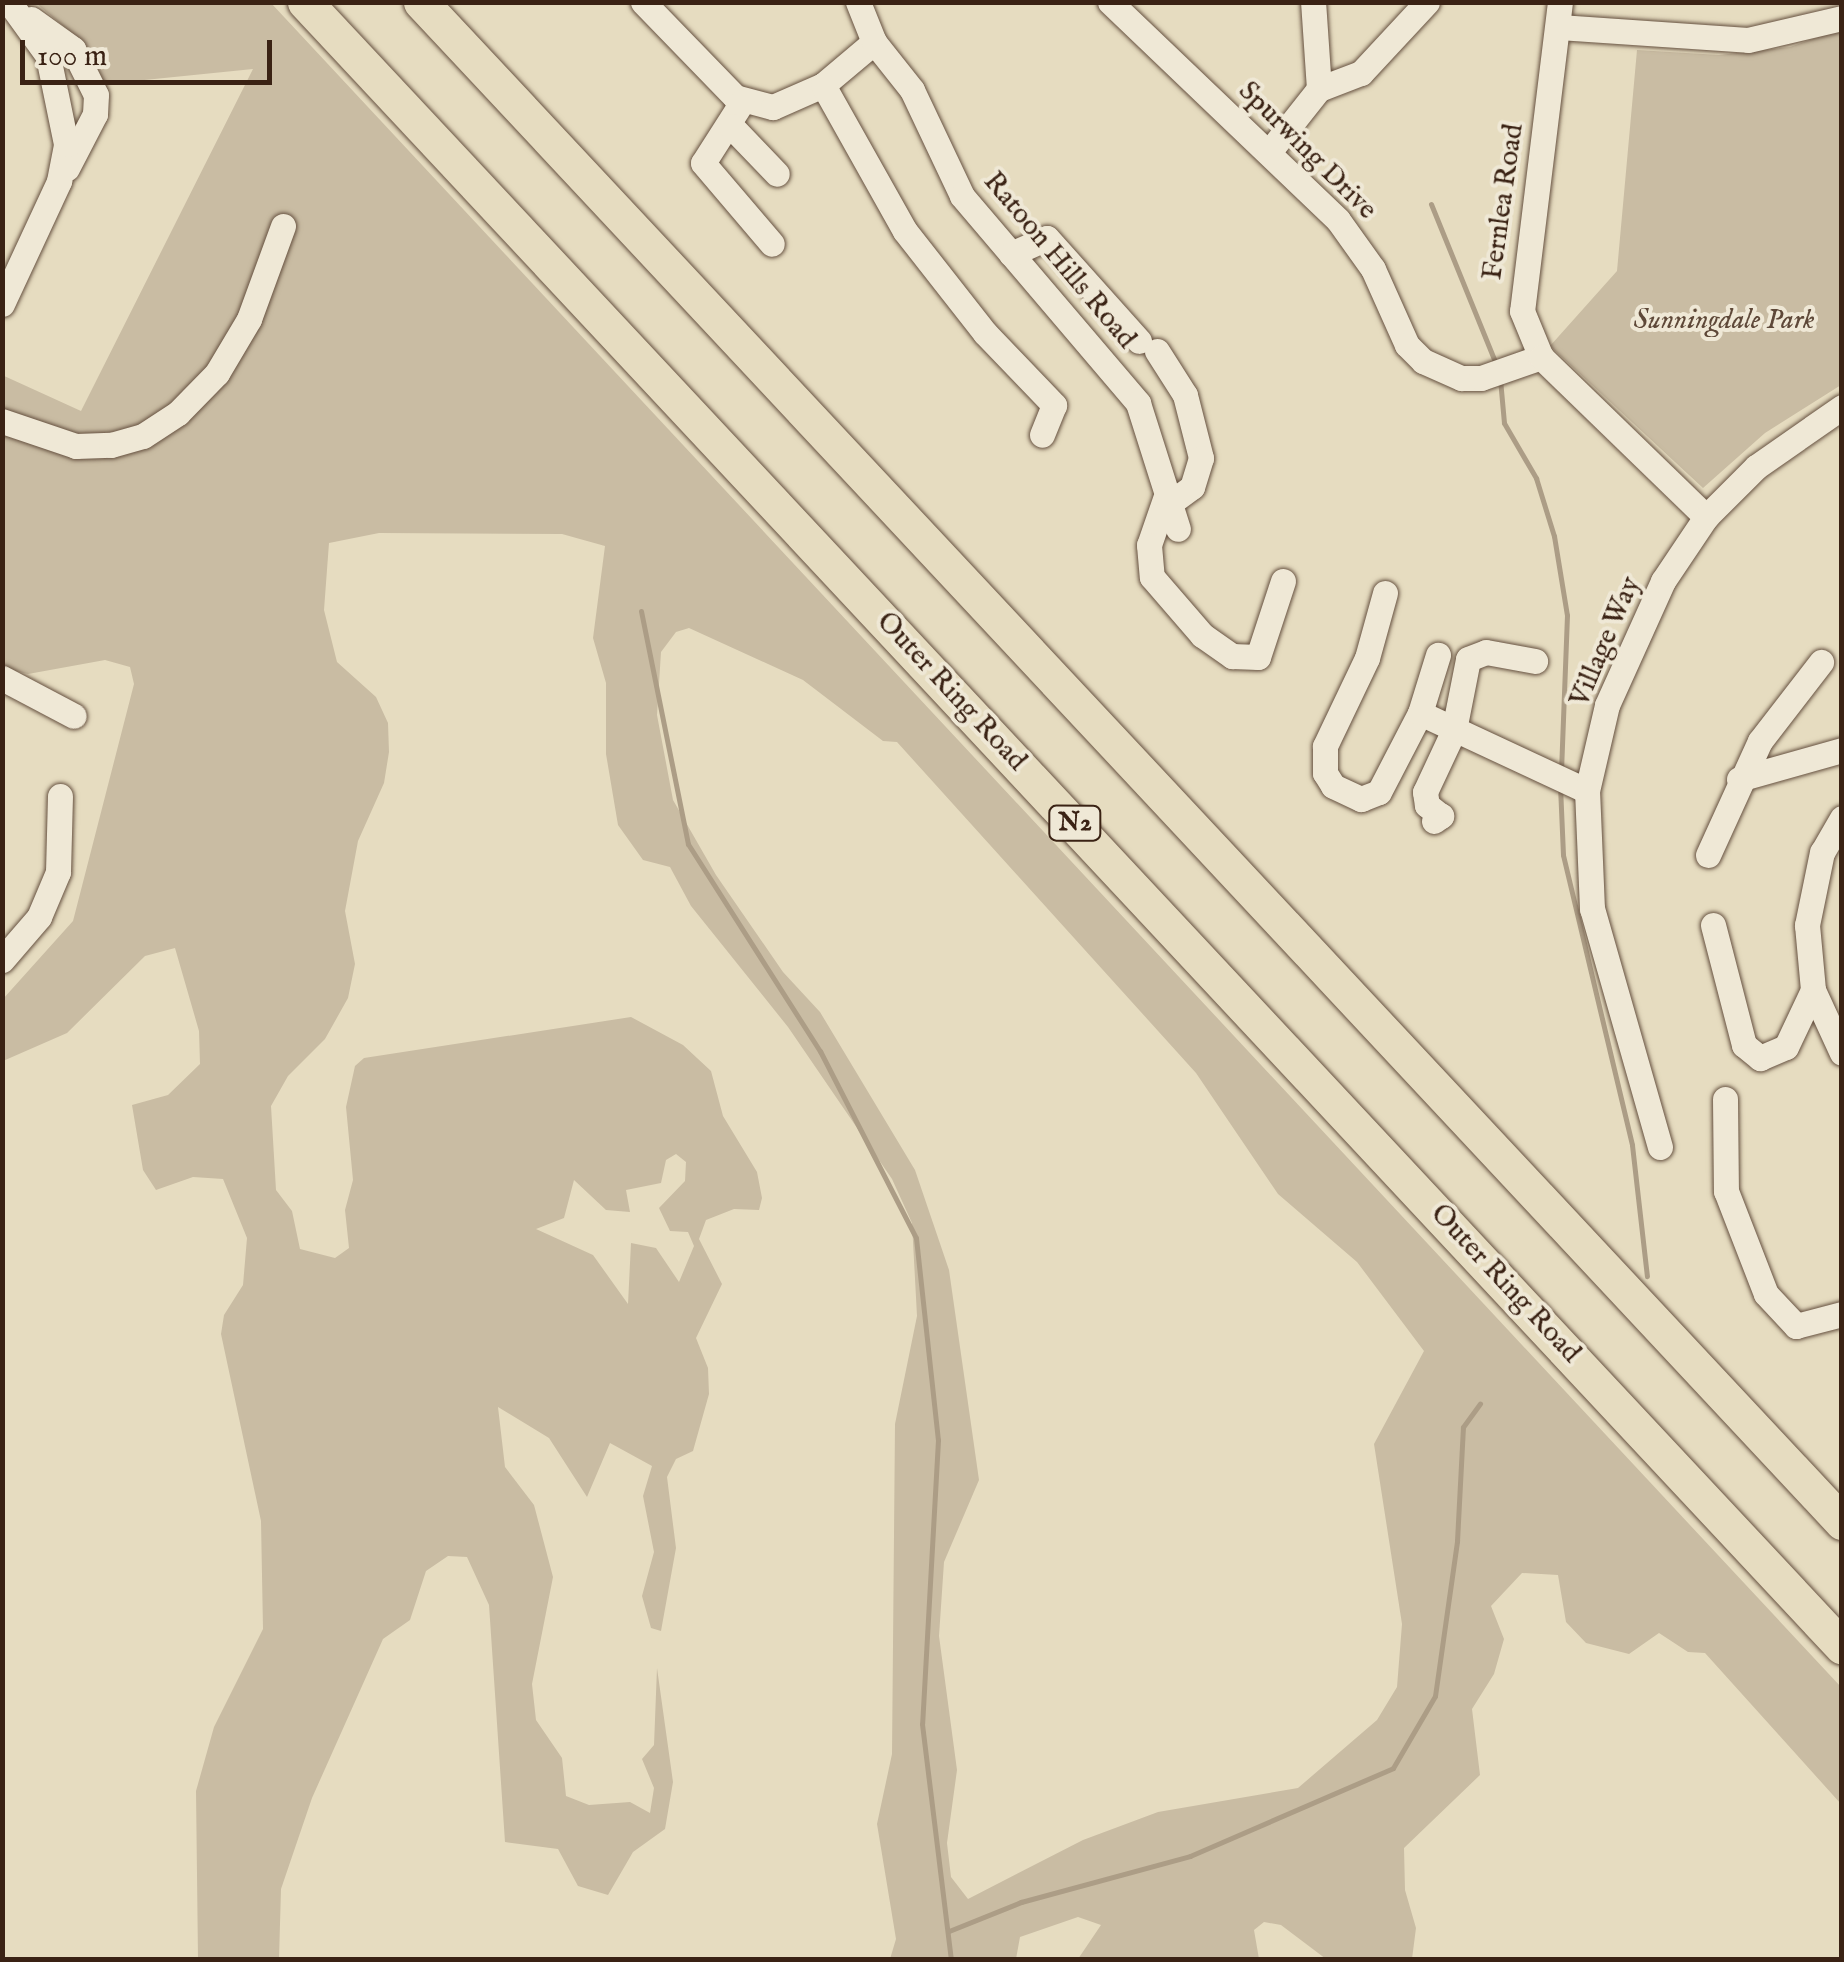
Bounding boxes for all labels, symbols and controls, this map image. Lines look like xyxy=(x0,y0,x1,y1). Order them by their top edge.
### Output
scale bar xyxy=(25,20,278,82)
text: 100 m xyxy=(37,38,107,76)
street label: Spurwing Drive xyxy=(1231,75,1383,227)
street label: Fernlea Road xyxy=(1476,122,1532,282)
street label: Ratoon Hills Road xyxy=(975,166,1143,356)
park label: Sunningdale Park xyxy=(1634,304,1814,338)
street label: Village Way xyxy=(1564,572,1648,712)
street label: Outer Ring Road xyxy=(869,606,1033,778)
road number: N2 xyxy=(1048,803,1102,843)
street label: Outer Ring Road xyxy=(1423,1198,1587,1370)

